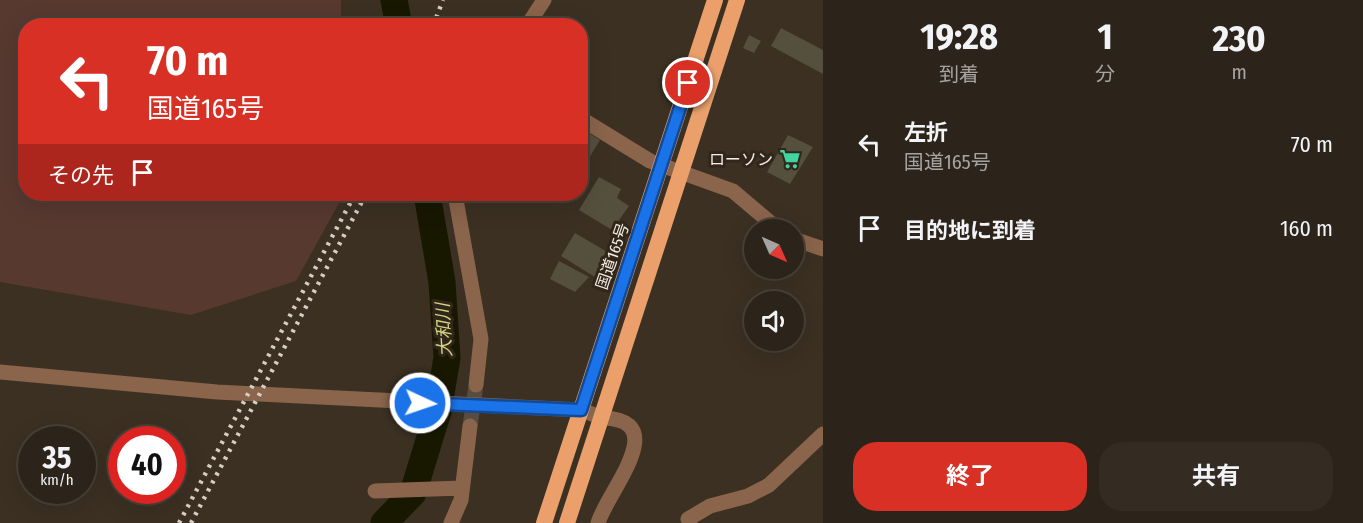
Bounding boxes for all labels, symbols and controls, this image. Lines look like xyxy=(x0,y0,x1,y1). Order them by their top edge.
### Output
text: 19:28 xyxy=(920,15,998,59)
text: 1 xyxy=(1098,15,1113,59)
text: 230 xyxy=(1212,17,1266,61)
text: 70 m xyxy=(147,36,228,86)
icon: left xyxy=(48,42,126,120)
pin xyxy=(662,57,713,108)
text: m xyxy=(1231,60,1247,84)
text: 到着 xyxy=(939,62,979,86)
text: 分 xyxy=(1095,62,1115,86)
icon: arrive xyxy=(671,66,704,99)
text: 国道165号 xyxy=(147,93,264,125)
text: 左折 xyxy=(904,119,948,146)
icon: left xyxy=(853,128,886,161)
text: 70 m xyxy=(1291,131,1333,158)
supermarket icon: ローソン xyxy=(778,147,802,171)
place label: ローソン xyxy=(709,150,773,169)
text: 国道165号 xyxy=(904,150,991,174)
icon: arrive xyxy=(126,156,159,189)
text: その先 xyxy=(48,162,114,189)
icon: arrive xyxy=(853,212,886,245)
text: 160 m xyxy=(1280,215,1333,242)
text: 目的地に到着 xyxy=(904,217,1036,244)
north arrow xyxy=(744,219,804,279)
map controls xyxy=(744,219,804,351)
street label: 国道165号 xyxy=(592,220,633,292)
button: sound xyxy=(744,291,804,351)
water label: 大和川 xyxy=(431,300,456,358)
position arrow xyxy=(388,371,452,435)
speed limit sign: 40 xyxy=(108,426,186,504)
text: 35 xyxy=(43,440,71,476)
button: 終了 xyxy=(853,442,1087,511)
button: 共有 xyxy=(1099,442,1333,511)
text: km/h xyxy=(40,471,74,489)

